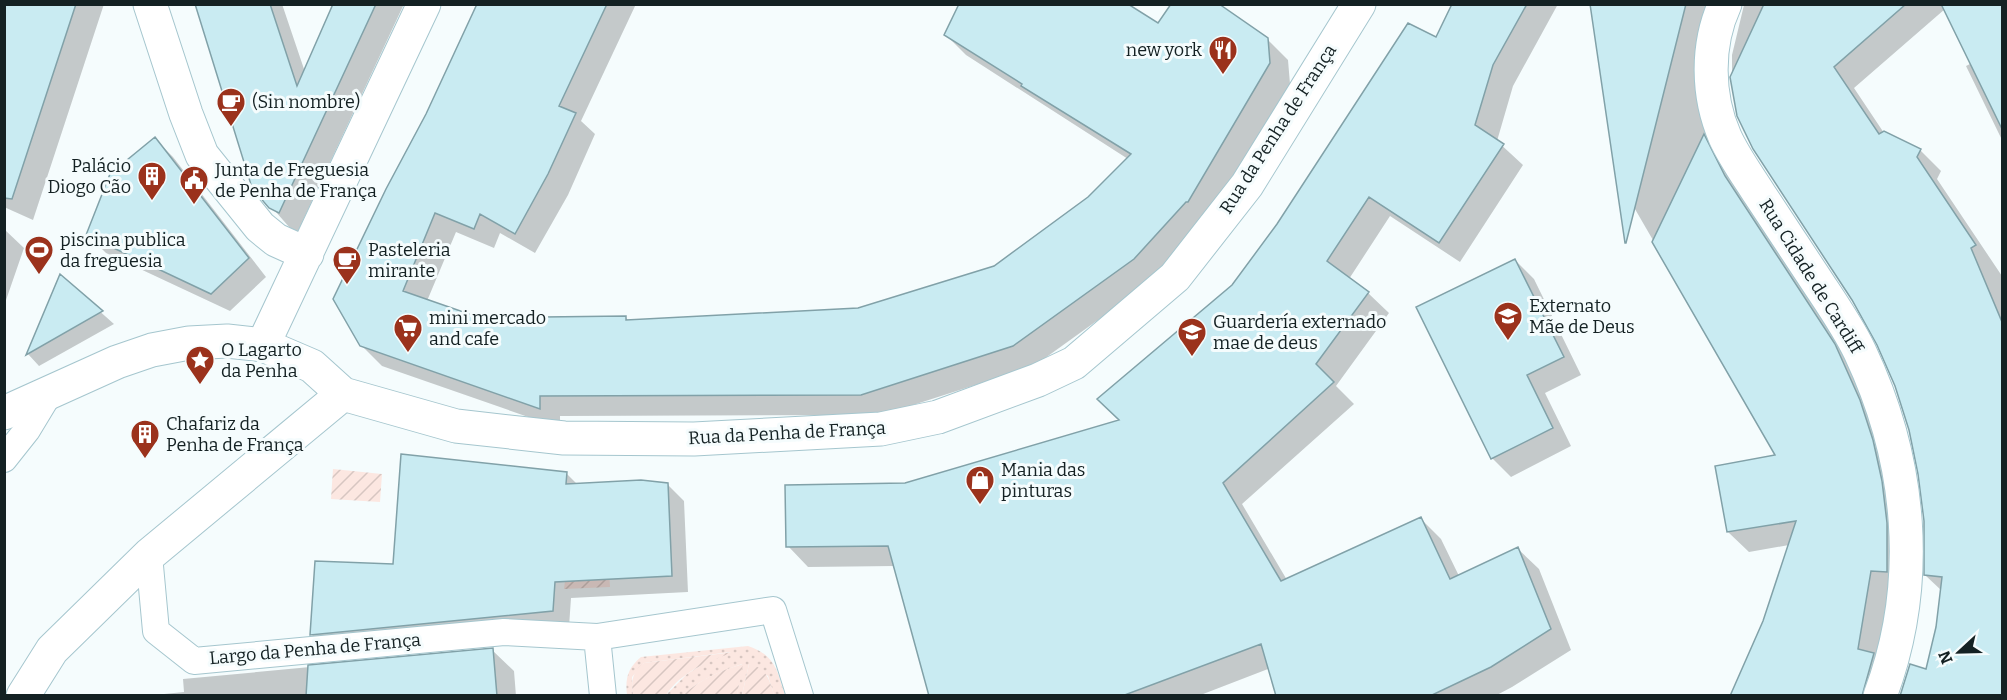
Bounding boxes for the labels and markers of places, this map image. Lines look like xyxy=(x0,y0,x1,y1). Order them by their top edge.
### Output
restaurant icon: new york xyxy=(1207,34,1239,76)
place label: new york xyxy=(1126,39,1203,61)
cafe icon: (Sin nombre) xyxy=(215,86,247,128)
place label: (Sin nombre) xyxy=(252,91,360,113)
place label: Palácio Diogo Cão xyxy=(47,155,131,198)
place label: Junta de Freguesia de Penha de França xyxy=(214,159,377,202)
building icon: Palácio Diogo Cão xyxy=(136,160,168,202)
public building icon: Junta de Freguesia de Penha de França xyxy=(178,164,210,206)
place label: piscina publica da freguesia xyxy=(60,229,186,272)
sports icon: piscina publica da freguesia xyxy=(23,234,55,276)
place label: Pasteleria mirante xyxy=(368,239,451,282)
cafe icon: Pasteleria mirante xyxy=(331,244,363,286)
place label: Externato Mãe de Deus xyxy=(1529,295,1635,338)
school or university icon: Externato Mãe de Deus xyxy=(1492,300,1524,342)
place label: mini mercado and cafe xyxy=(429,307,546,350)
place label: Guardería externado mae de deus xyxy=(1213,311,1386,354)
supermarket icon: mini mercado and cafe xyxy=(392,312,424,354)
school or university icon: Guardería externado mae de deus xyxy=(1176,316,1208,358)
place label: O Lagarto da Penha xyxy=(221,339,302,382)
place icon: O Lagarto da Penha xyxy=(184,344,216,386)
place label: Chafariz da Penha de França xyxy=(166,413,304,456)
building icon: Chafariz da Penha de França xyxy=(129,418,161,460)
place label: Mania das pinturas xyxy=(1001,459,1085,502)
shop icon: Mania das pinturas xyxy=(964,464,996,506)

